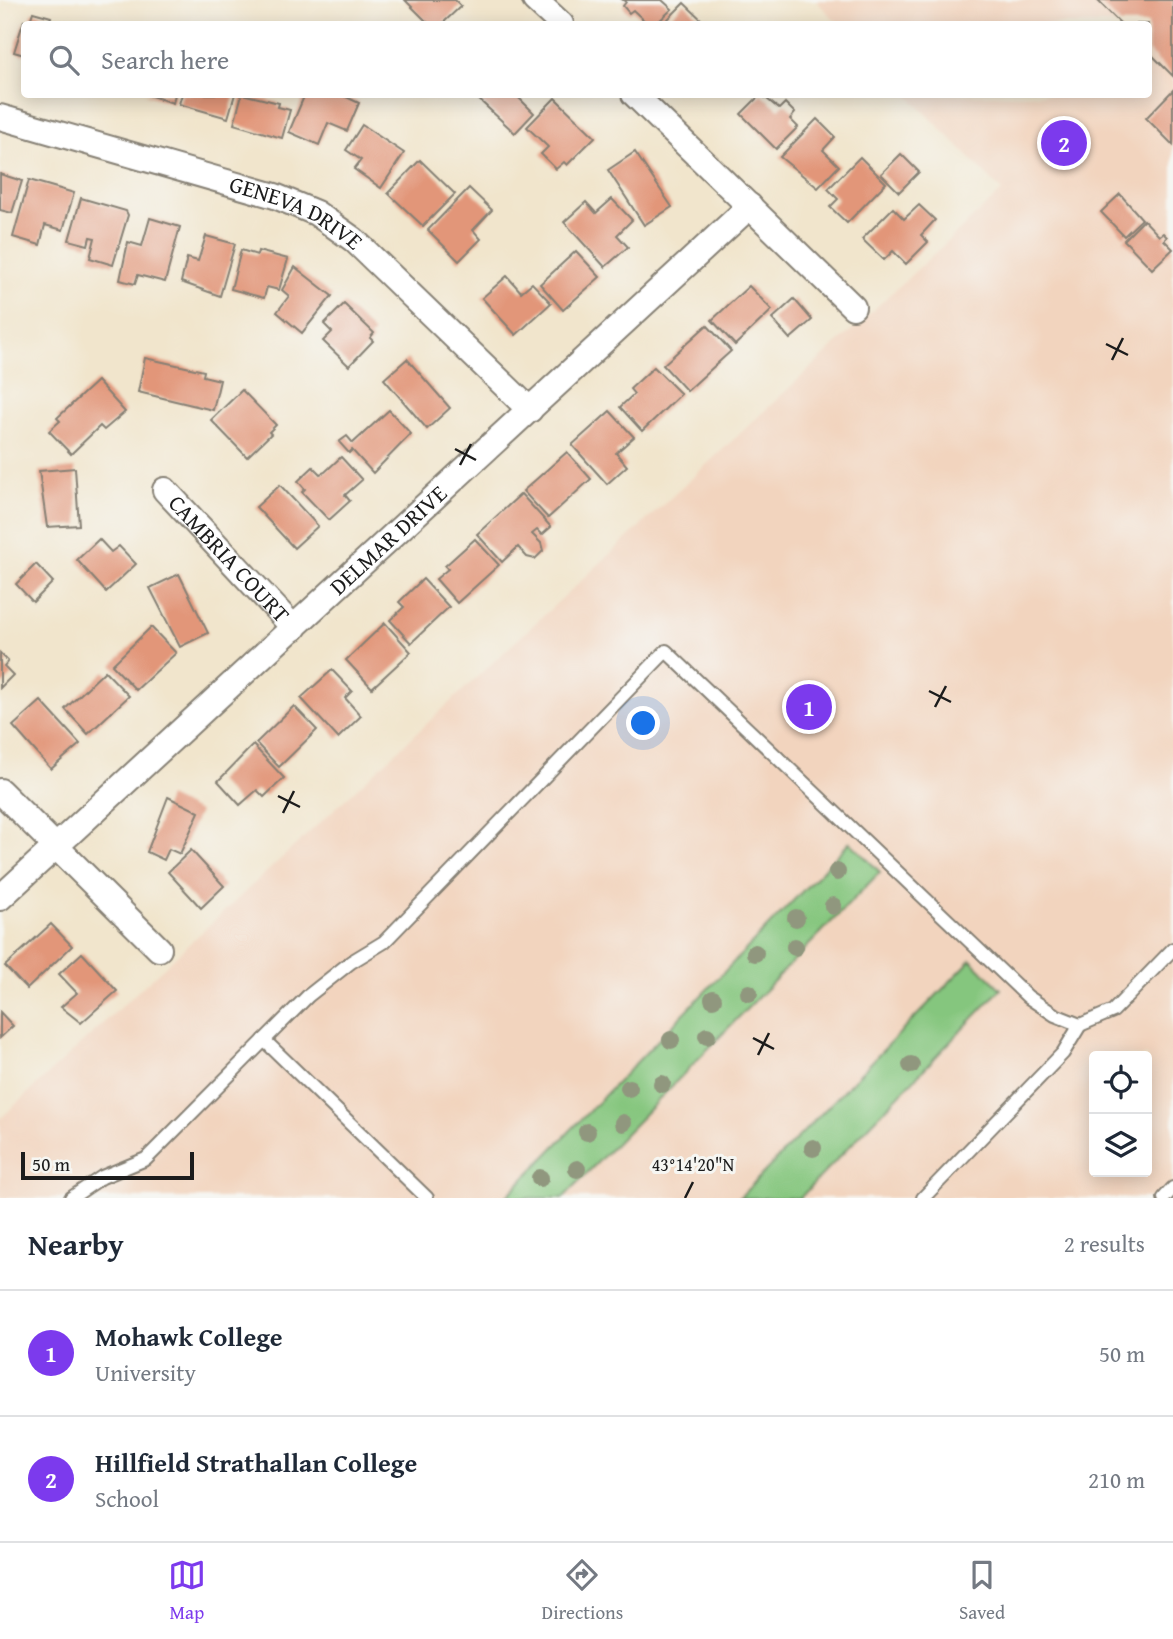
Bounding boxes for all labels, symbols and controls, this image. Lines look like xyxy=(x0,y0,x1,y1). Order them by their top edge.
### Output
search box xyxy=(21,21,1152,98)
text: Search here xyxy=(101,40,229,79)
icon: search xyxy=(45,41,83,79)
pin: 2 xyxy=(1041,117,1087,169)
street label: GENEVA DRIVE xyxy=(226,167,371,257)
street label: DELMAR DRIVE xyxy=(322,477,454,602)
street label: CAMBRIA COURT xyxy=(161,487,298,630)
pin: 1 xyxy=(786,681,832,733)
your location xyxy=(626,706,660,740)
map controls xyxy=(1089,1051,1152,1177)
button: locate xyxy=(1089,1051,1152,1114)
button: layers xyxy=(1089,1114,1152,1177)
scale bar xyxy=(21,1149,194,1181)
text: 50 m xyxy=(32,1150,70,1178)
text: 43°14'20"N xyxy=(652,1151,735,1178)
text: Nearby xyxy=(28,1222,124,1266)
text: 2 results xyxy=(1064,1227,1145,1260)
text: Mohawk College xyxy=(95,1317,283,1356)
text: 1 xyxy=(45,1337,57,1370)
text: 50 m xyxy=(1099,1337,1145,1370)
text: University xyxy=(95,1356,196,1389)
text: Hillfield Strathallan College xyxy=(95,1443,417,1482)
text: 2 xyxy=(45,1463,57,1496)
text: 210 m xyxy=(1088,1463,1145,1496)
text: School xyxy=(95,1482,159,1515)
tab: Map xyxy=(168,1556,206,1626)
tab: Directions xyxy=(542,1556,623,1626)
tab: Saved xyxy=(959,1556,1005,1626)

